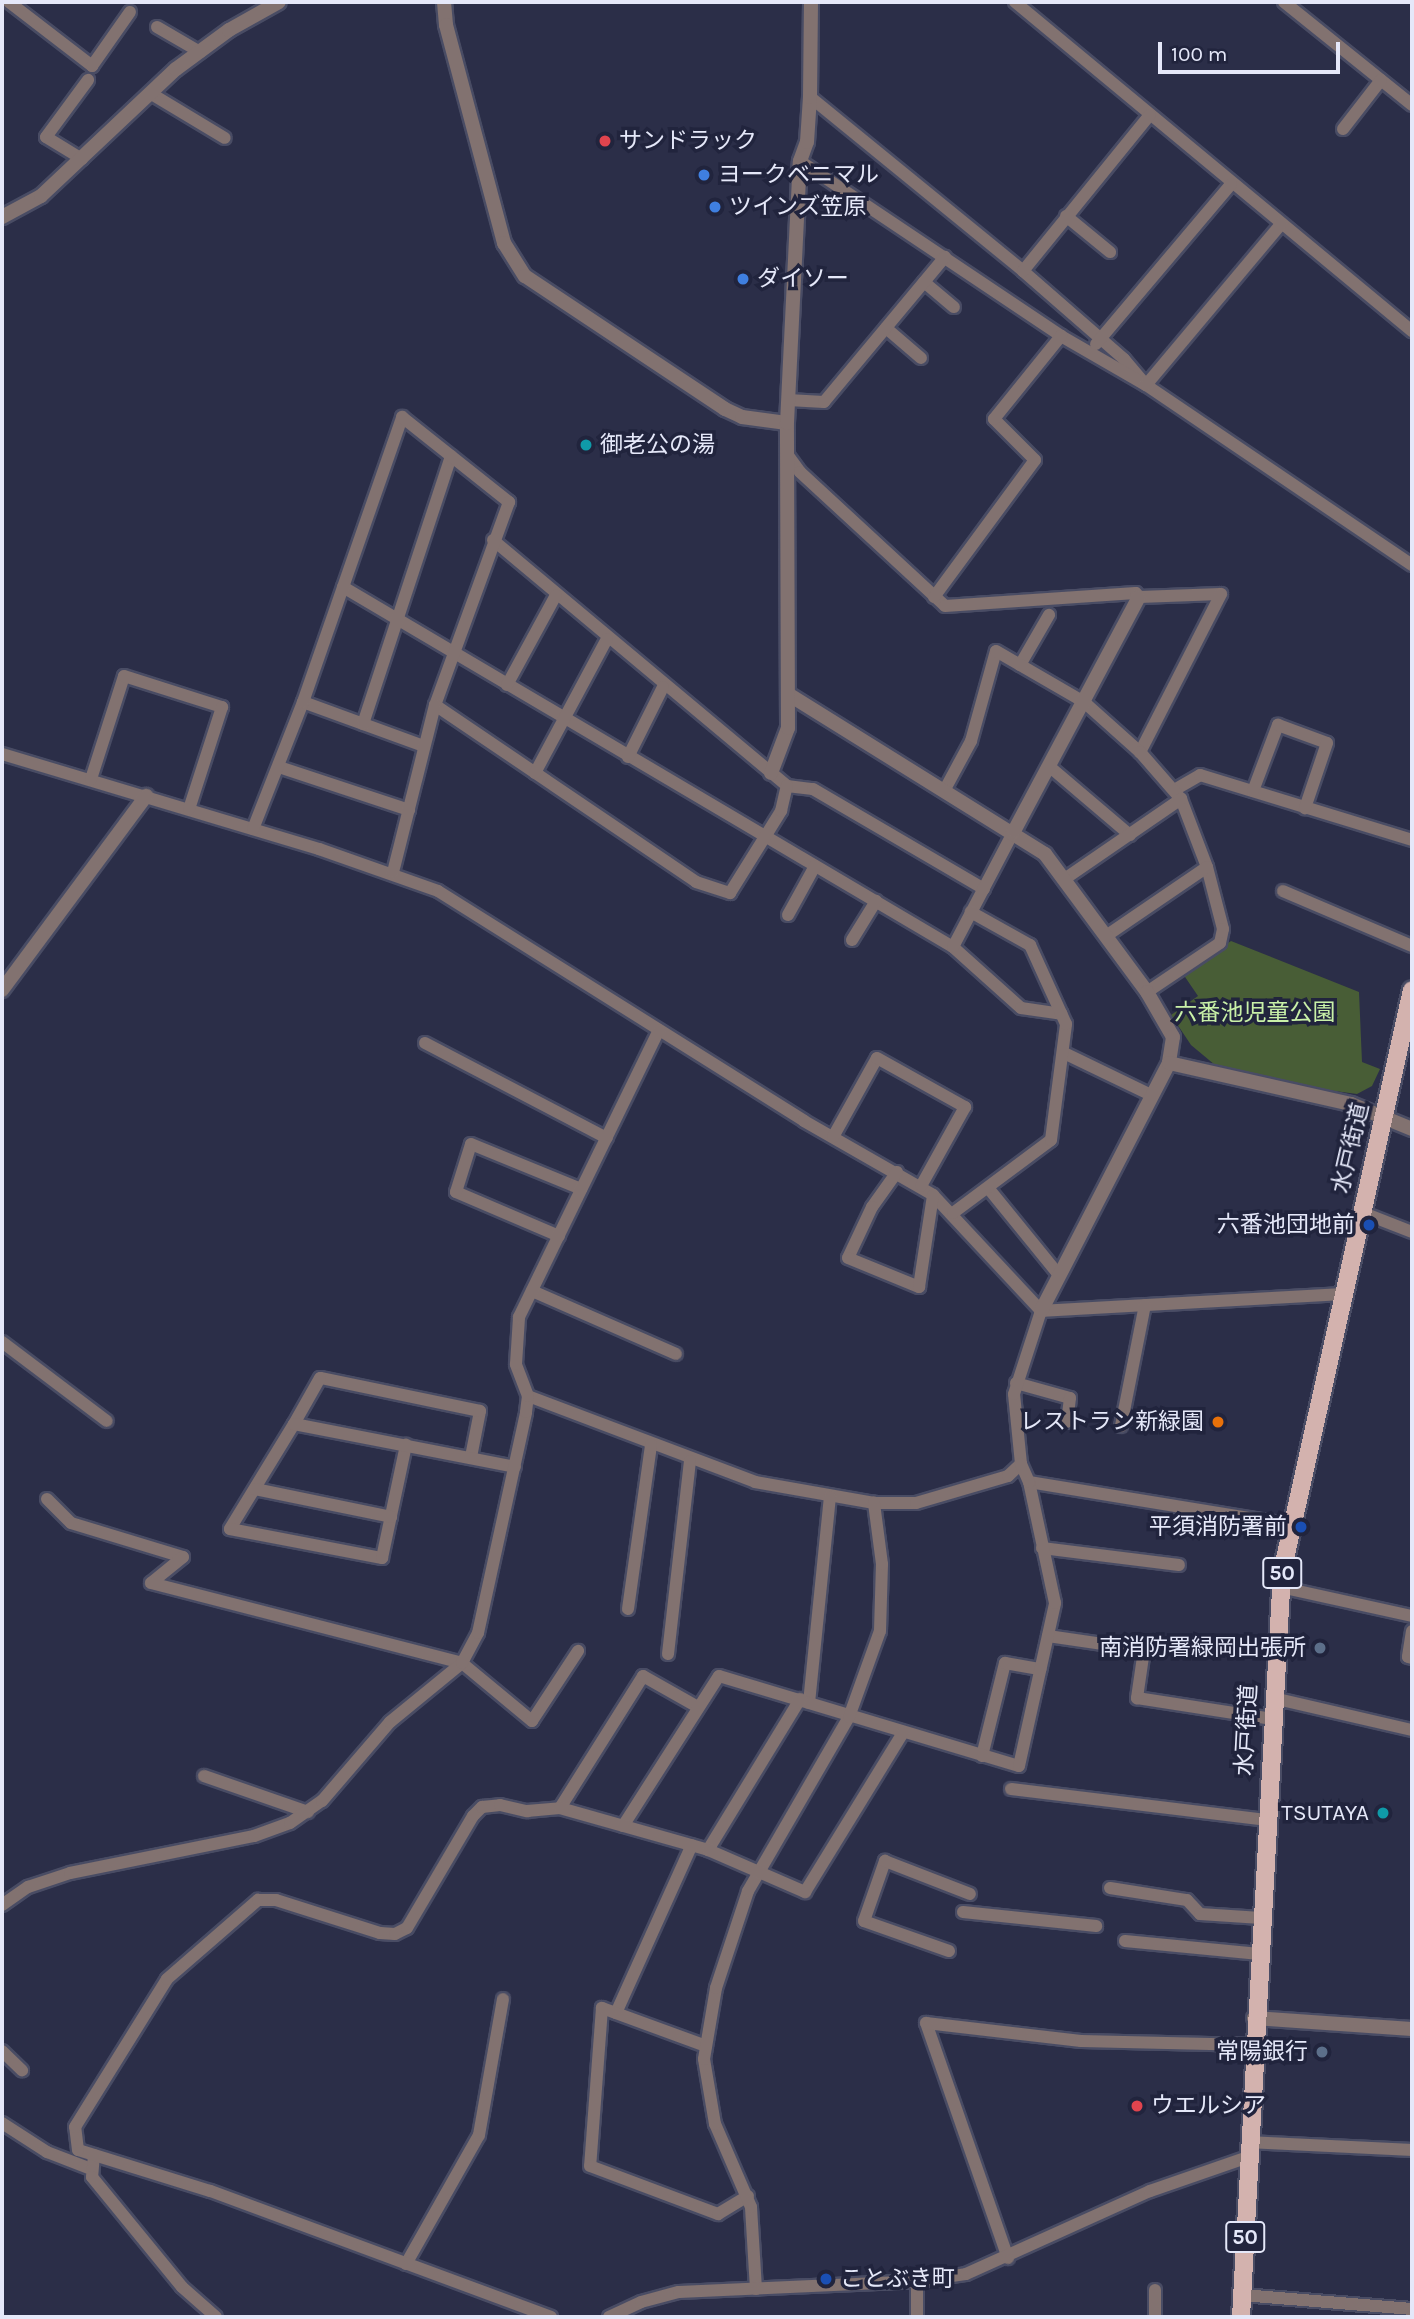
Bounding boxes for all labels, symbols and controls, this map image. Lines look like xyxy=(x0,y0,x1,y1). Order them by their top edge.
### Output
scale bar xyxy=(1162,28,1344,72)
text: 100 m xyxy=(1171,42,1228,66)
place label: サンドラック xyxy=(619,127,757,155)
marker: サンドラック xyxy=(597,133,613,149)
place label: ヨークベニマル xyxy=(718,161,879,189)
marker: ヨークベニマル xyxy=(696,167,712,183)
place label: ツインズ笠原 xyxy=(729,193,867,221)
marker: ツインズ笠原 xyxy=(707,199,723,215)
place label: ダイソー xyxy=(757,265,849,293)
marker: ダイソー xyxy=(735,271,751,287)
place label: 御老公の湯 xyxy=(600,431,715,459)
marker: 御老公の湯 xyxy=(578,437,594,453)
park label: 六番池児童公園 xyxy=(1175,999,1335,1027)
street label: 水戸街道 xyxy=(1327,1100,1375,1196)
place label: 六番池団地前 xyxy=(1217,1211,1355,1239)
marker: 六番池団地前 xyxy=(1361,1217,1377,1233)
place label: レストラン新緑園 xyxy=(1020,1408,1204,1436)
marker: レストラン新緑園 xyxy=(1210,1414,1226,1430)
place label: 平須消防署前 xyxy=(1149,1513,1287,1541)
marker: 平須消防署前 xyxy=(1293,1519,1309,1535)
road number: 50 xyxy=(1261,1556,1303,1590)
place label: 南消防署緑岡出張所 xyxy=(1099,1634,1306,1662)
marker: 南消防署緑岡出張所 xyxy=(1312,1640,1328,1656)
street label: 水戸街道 xyxy=(1231,1683,1263,1777)
place label: TSUTAYA xyxy=(1281,1799,1369,1827)
marker: TSUTAYA xyxy=(1375,1805,1391,1821)
place label: 常陽銀行 xyxy=(1216,2038,1308,2066)
marker: 常陽銀行 xyxy=(1314,2044,1330,2060)
place label: ウエルシア xyxy=(1151,2092,1266,2120)
marker: ウエルシア xyxy=(1129,2098,1145,2114)
road number: 50 xyxy=(1224,2220,1266,2254)
place label: ことぶき町 xyxy=(840,2265,955,2293)
marker: ことぶき町 xyxy=(818,2271,834,2287)

